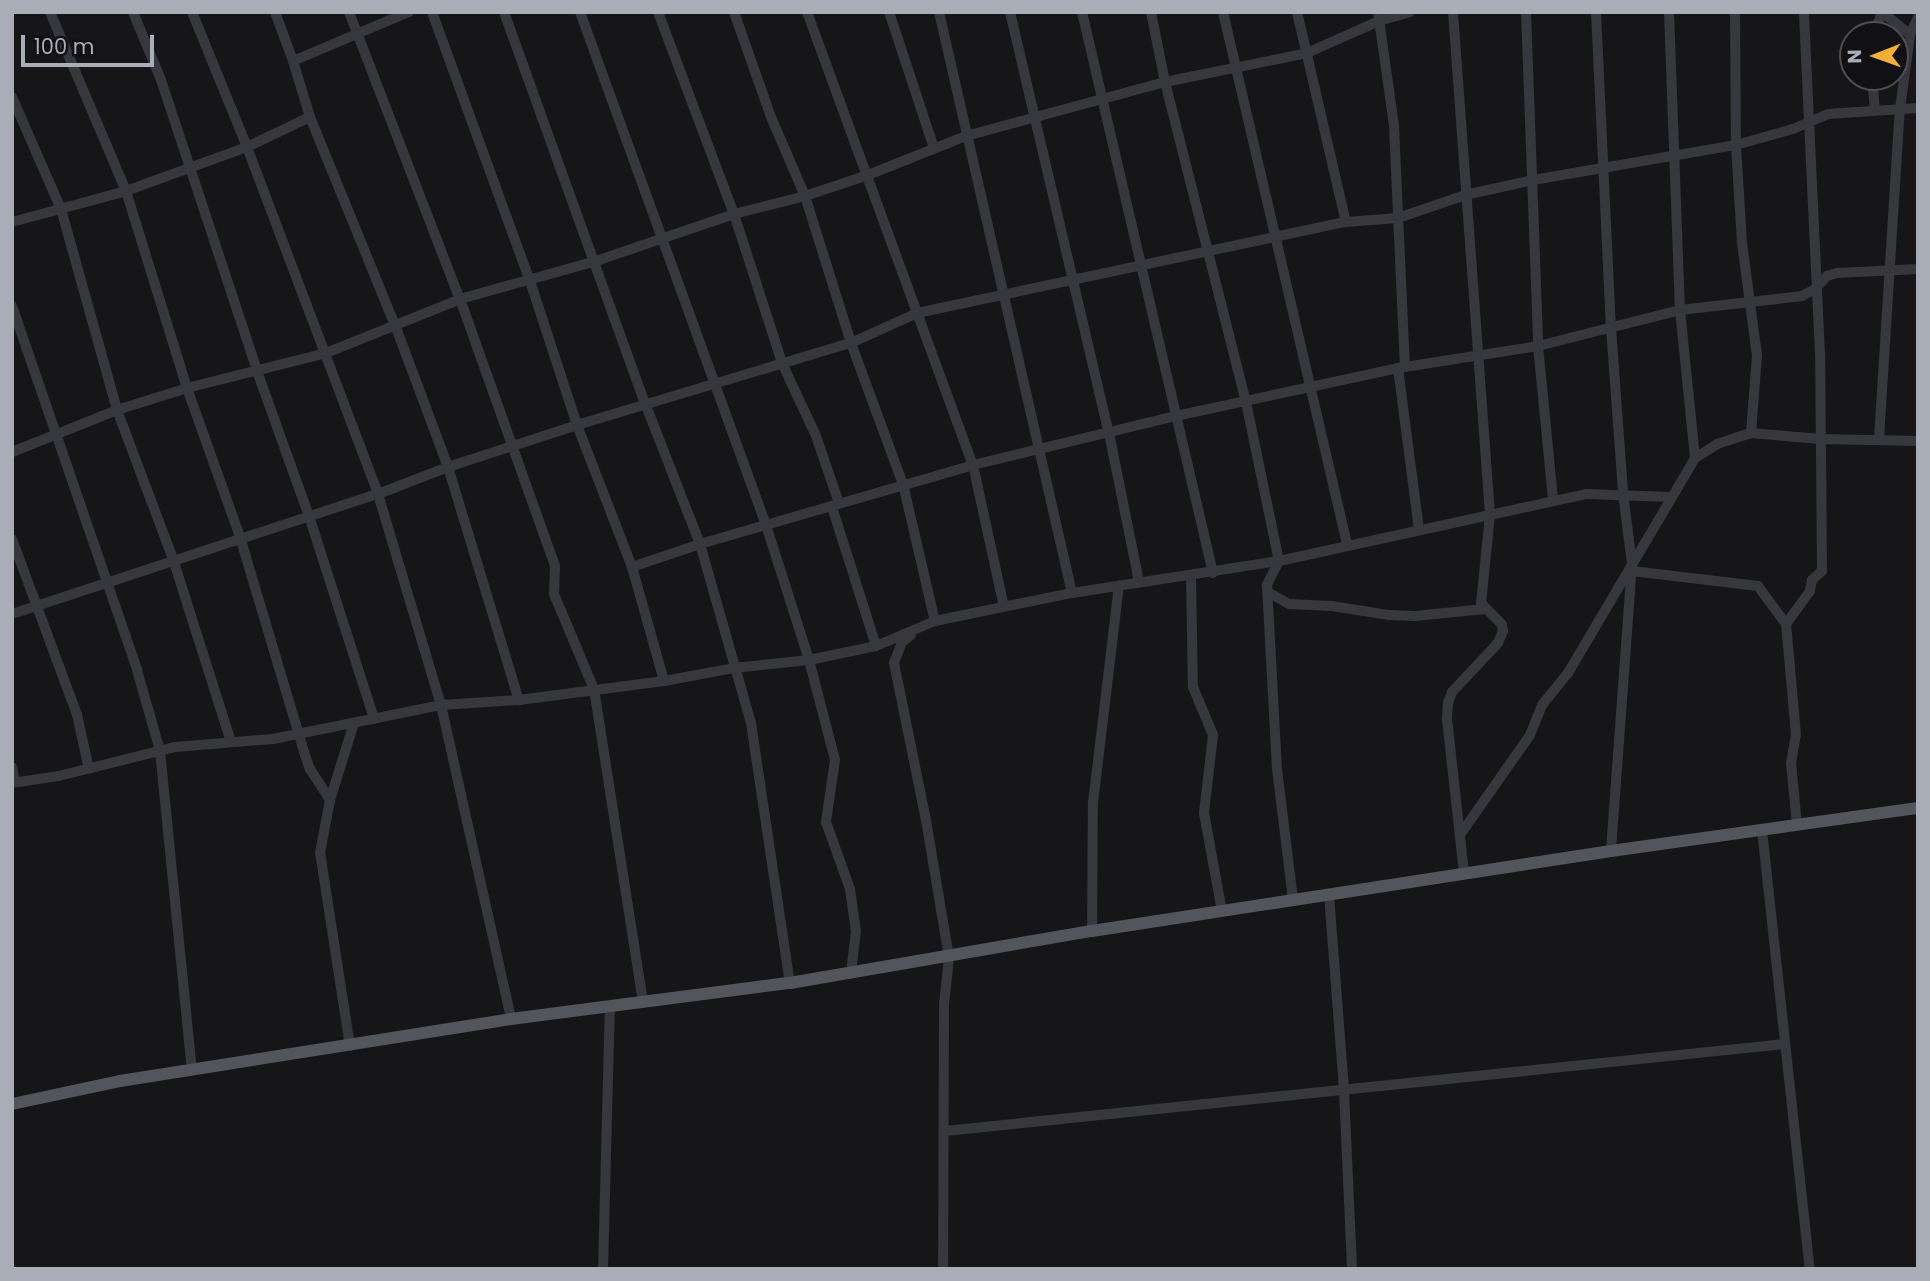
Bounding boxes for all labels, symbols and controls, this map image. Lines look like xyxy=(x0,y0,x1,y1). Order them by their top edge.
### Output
scale bar xyxy=(24,21,158,65)
north arrow xyxy=(1839,21,1909,91)
text: 100 m xyxy=(34,32,94,61)
text: N xyxy=(1841,49,1868,64)

